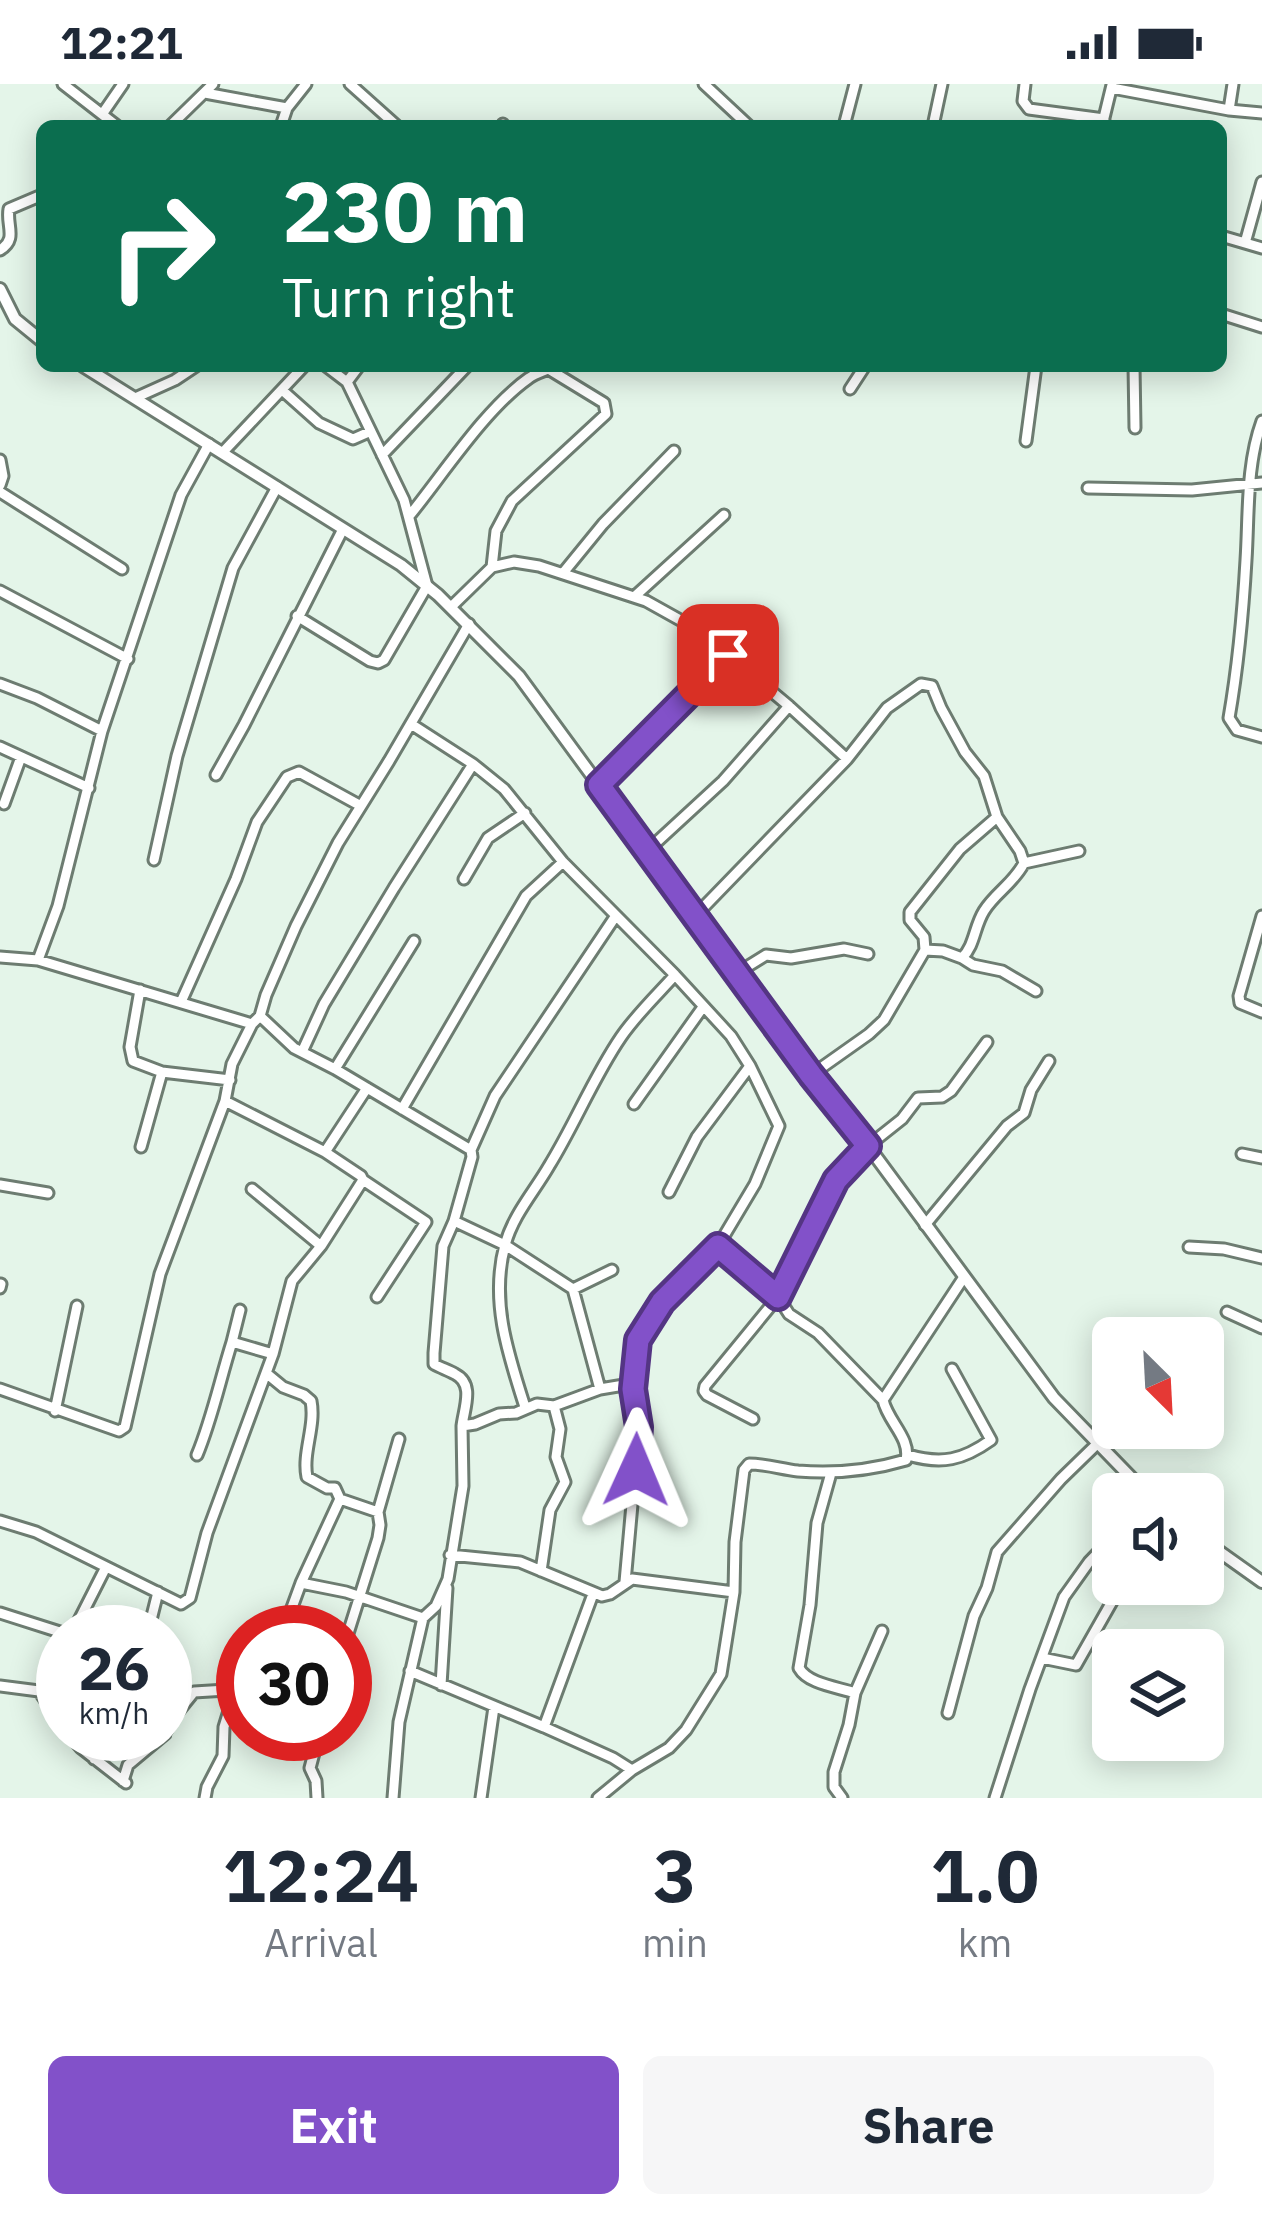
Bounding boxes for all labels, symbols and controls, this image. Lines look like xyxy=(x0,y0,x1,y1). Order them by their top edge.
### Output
text: 12:21 xyxy=(60,13,183,71)
text: 230 m xyxy=(282,156,528,265)
icon: right xyxy=(84,168,240,324)
text: Turn right xyxy=(282,262,516,332)
pin xyxy=(677,604,779,706)
icon: arrive xyxy=(695,622,761,688)
north arrow xyxy=(1092,1317,1224,1449)
map controls xyxy=(1092,1317,1224,1761)
position arrow xyxy=(573,1407,699,1533)
button: sound xyxy=(1092,1473,1224,1605)
speed limit sign: 30 xyxy=(216,1605,372,1761)
text: 26 xyxy=(78,1628,150,1707)
button: layers xyxy=(1092,1629,1224,1761)
text: km/h xyxy=(79,1693,149,1732)
text: 12:24 xyxy=(223,1828,419,1922)
text: 3 xyxy=(653,1828,697,1922)
text: 1.0 xyxy=(931,1828,1039,1922)
text: Arrival xyxy=(264,1917,378,1968)
text: min xyxy=(642,1917,708,1968)
text: km xyxy=(958,1917,1012,1968)
button: Exit xyxy=(48,2056,619,2194)
button: Share xyxy=(643,2056,1214,2194)

